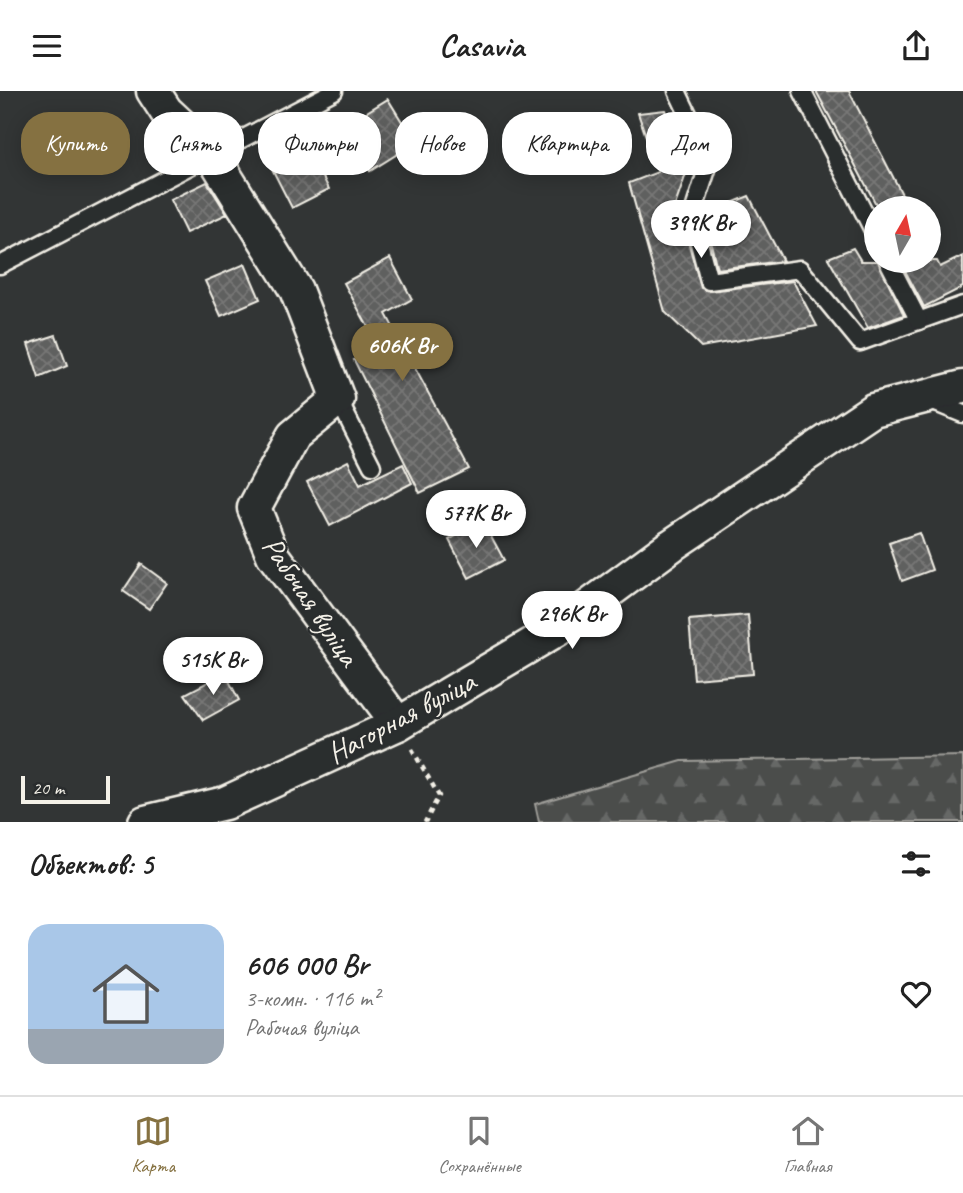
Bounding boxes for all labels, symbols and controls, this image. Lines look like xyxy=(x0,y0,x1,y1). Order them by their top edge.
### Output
text: Casavia xyxy=(439,25,524,66)
icon: menu xyxy=(28,27,66,65)
icon: share xyxy=(897,27,935,65)
chip: Купить xyxy=(21,112,130,175)
chip: Снять xyxy=(144,112,244,175)
chip: Фильтры xyxy=(258,112,381,175)
chip: Новое xyxy=(395,112,488,175)
chip: Квартира xyxy=(502,112,632,175)
chip: Дом xyxy=(646,112,732,175)
north arrow xyxy=(864,196,942,273)
map controls xyxy=(864,196,941,273)
pin: 399K Br xyxy=(636,201,766,260)
text: 399K Br xyxy=(667,208,735,237)
pin: 606K Br xyxy=(337,323,467,383)
text: 606K Br xyxy=(367,331,437,360)
pin: 577K Br xyxy=(411,491,541,550)
text: 577K Br xyxy=(442,498,510,527)
street label: Рабочая вуліца xyxy=(254,529,369,675)
pin: 296K Br xyxy=(507,591,637,651)
text: 296K Br xyxy=(538,599,606,628)
pin: 515K Br xyxy=(148,637,278,697)
text: 515K Br xyxy=(179,645,247,674)
street label: Нагорная вуліца xyxy=(320,661,483,772)
scale bar xyxy=(21,773,110,805)
text: 20 m xyxy=(32,776,64,800)
text: Объектов: 5 xyxy=(28,845,153,883)
icon: filters xyxy=(897,845,935,883)
text: 606 000 Br xyxy=(245,946,368,984)
icon: home xyxy=(84,952,168,1036)
icon: heart xyxy=(897,975,935,1013)
text: 3-комн. · 116 m² xyxy=(245,984,379,1013)
text: Рабочая вуліца xyxy=(245,1013,359,1042)
tab: Карта xyxy=(132,1112,175,1178)
tab: Сохранённые xyxy=(438,1112,521,1178)
tab: Главная xyxy=(784,1112,831,1178)

